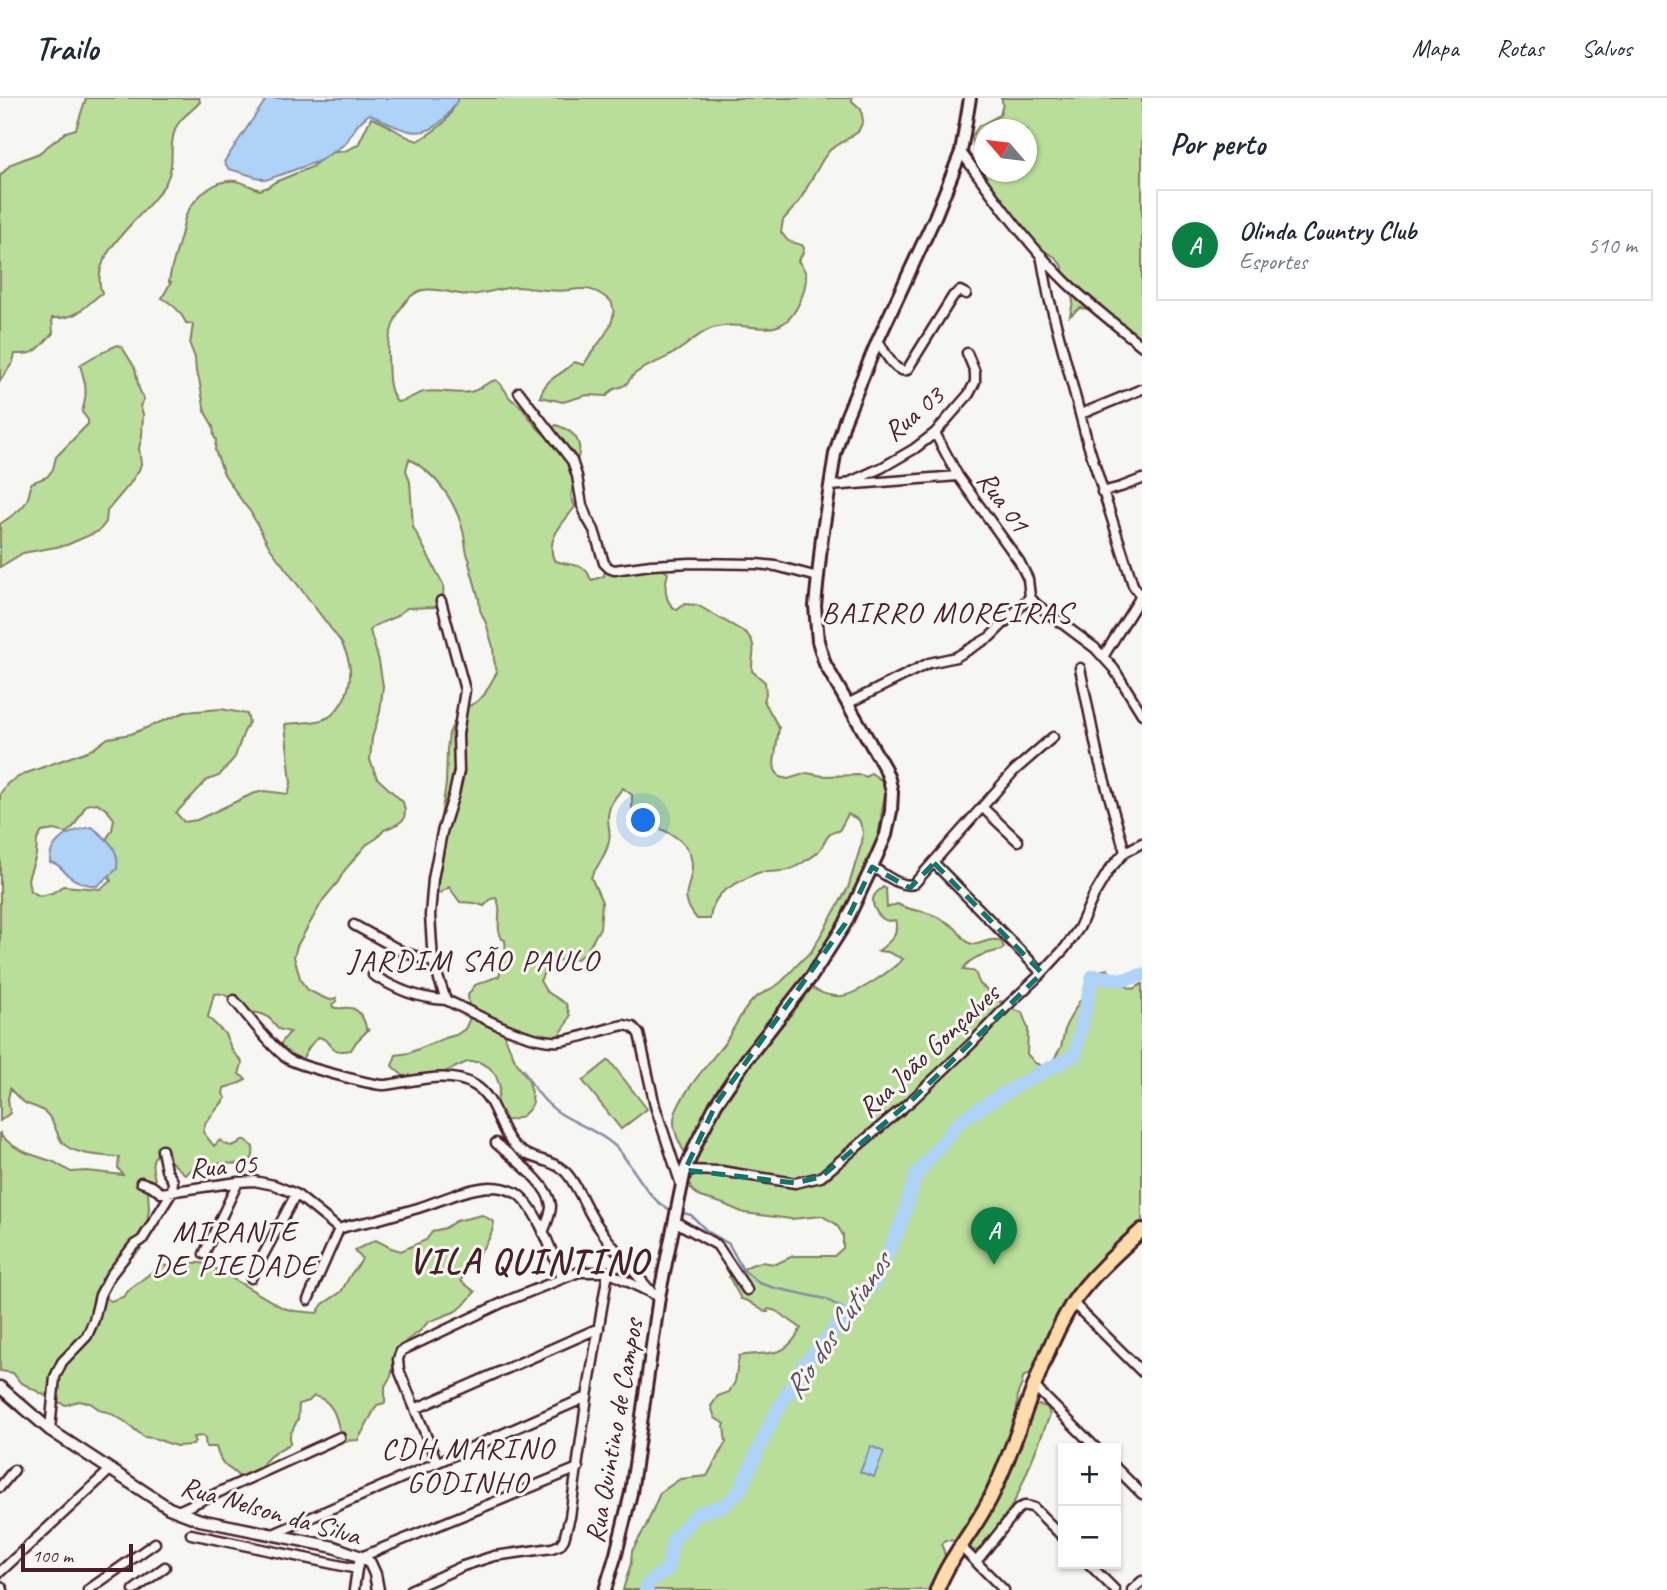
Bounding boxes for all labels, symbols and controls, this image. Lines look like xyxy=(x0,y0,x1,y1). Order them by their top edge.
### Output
text: Trailo xyxy=(35,27,98,69)
text: Mapa xyxy=(1412,33,1459,63)
text: Rotas xyxy=(1497,33,1543,63)
text: Salvos xyxy=(1581,33,1632,63)
north arrow xyxy=(974,119,1037,182)
text: Por perto xyxy=(1170,125,1265,163)
text: Olinda Country Club xyxy=(1239,214,1416,247)
text: A xyxy=(1189,231,1201,260)
text: 510 m xyxy=(1588,231,1637,260)
text: Esportes xyxy=(1239,247,1307,276)
street label: Rua 03 xyxy=(876,377,952,449)
street label: Rua 01 xyxy=(970,464,1038,540)
district label: BAIRRO MOREIRAS xyxy=(821,593,1076,631)
your location xyxy=(626,803,660,837)
district label: JARDIM SÃO PAULO xyxy=(346,941,601,979)
street label: Rua João Gonçalves xyxy=(850,974,1008,1125)
street label: Rua 05 xyxy=(188,1146,259,1185)
pin: A xyxy=(971,1207,1017,1265)
district label: MIRANTE DE PIEDADE xyxy=(152,1212,321,1284)
district label: VILA QUINTINO xyxy=(409,1239,652,1284)
water label: Rio dos Cutianos xyxy=(775,1242,902,1406)
street label: Rua Quintino de Campos xyxy=(577,1314,651,1546)
district label: CDH MARINO GODINHO xyxy=(381,1429,556,1501)
map controls xyxy=(1058,1443,1121,1569)
button: + xyxy=(1058,1443,1121,1506)
street label: Rua Nelson da Silva xyxy=(177,1468,366,1553)
button: − xyxy=(1058,1506,1121,1569)
scale bar xyxy=(21,1541,133,1573)
text: 100 m xyxy=(32,1544,73,1568)

